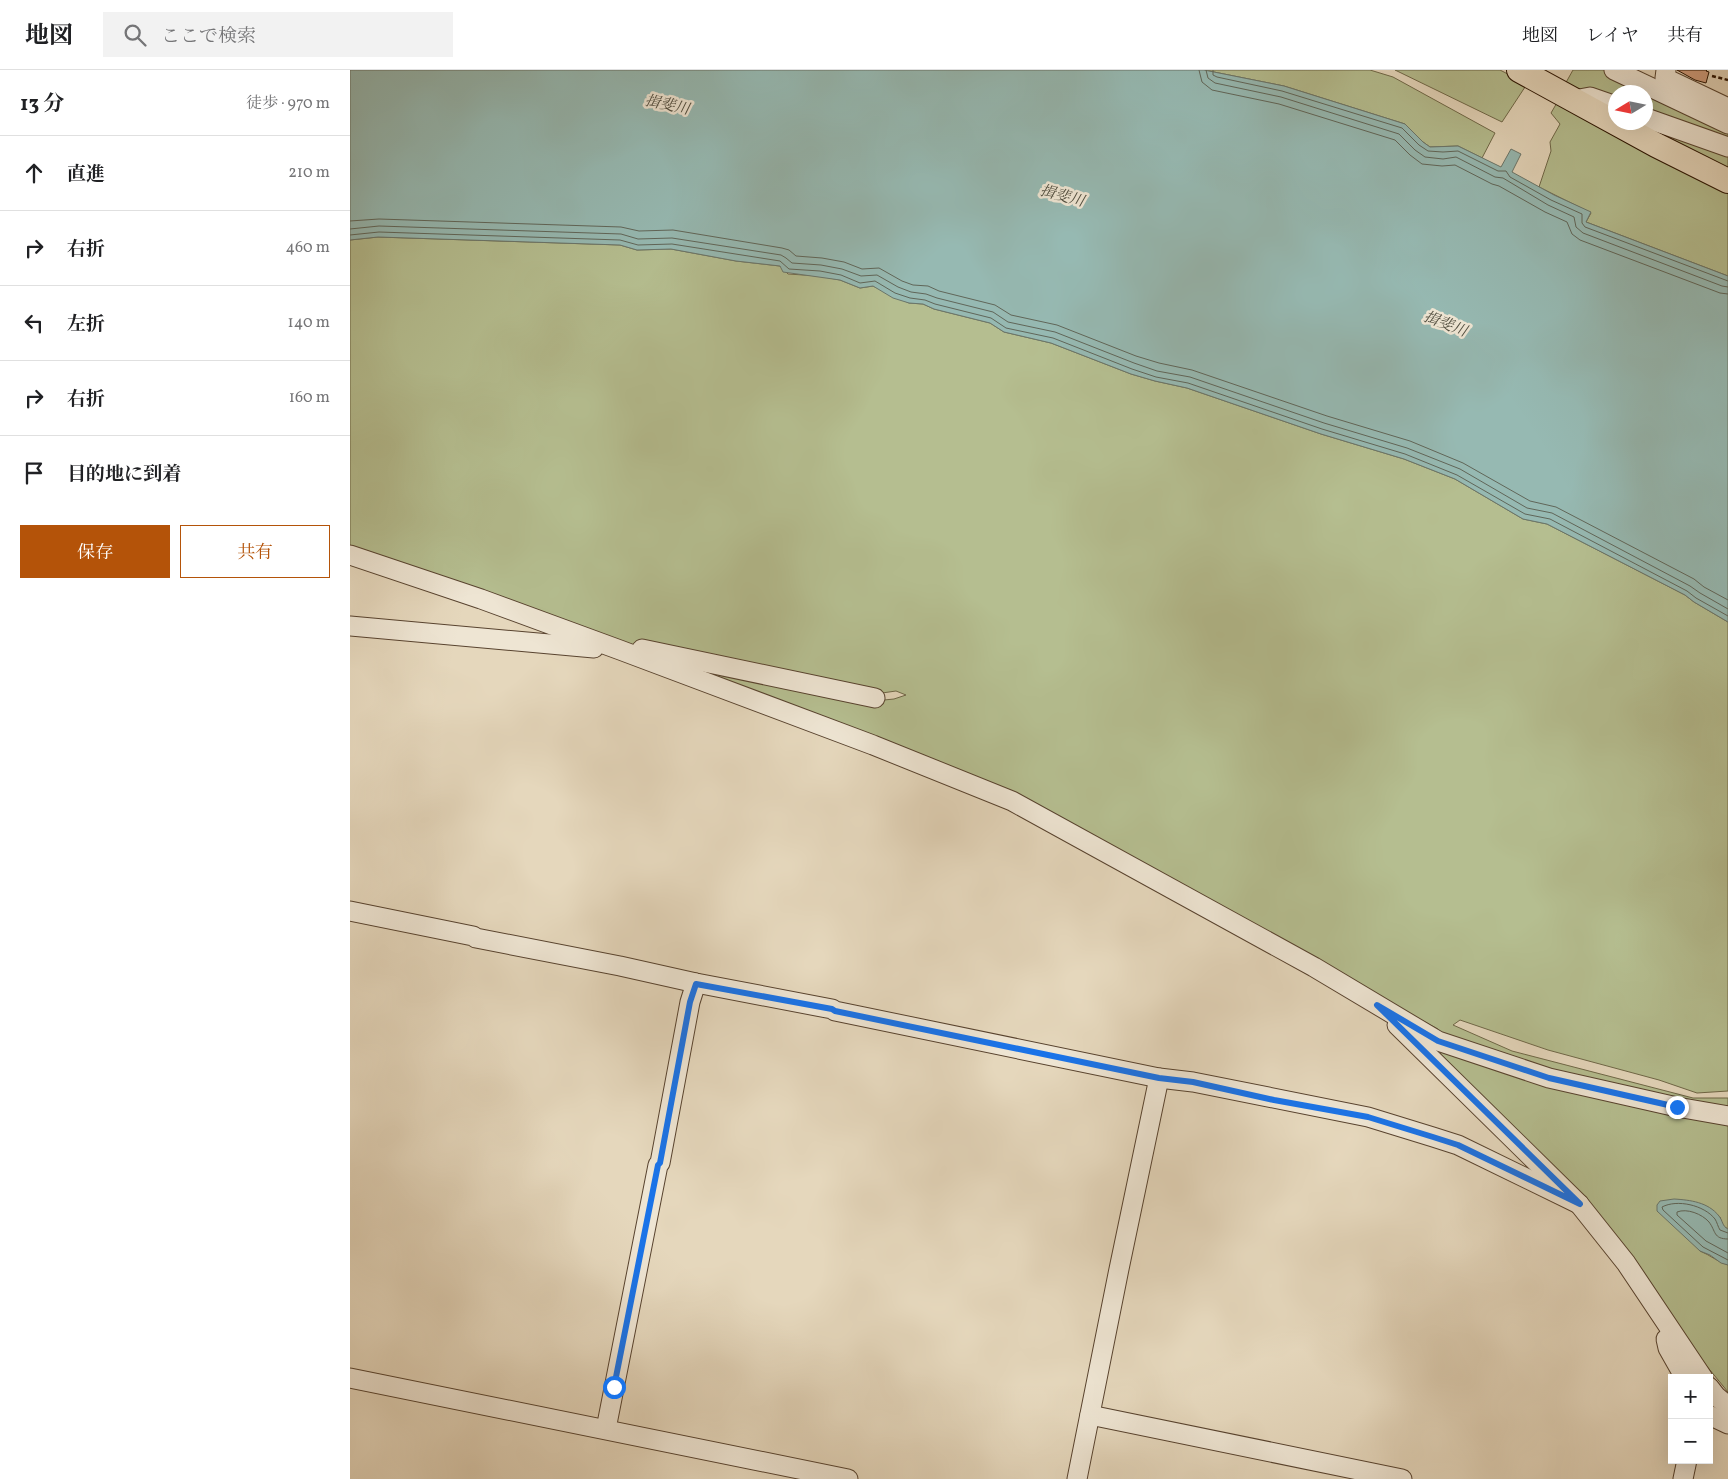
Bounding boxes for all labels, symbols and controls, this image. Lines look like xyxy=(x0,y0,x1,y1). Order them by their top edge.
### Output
search box xyxy=(103,12,453,57)
text: 地図 xyxy=(25,20,73,54)
icon: search xyxy=(121,21,149,49)
text: ここで検索 xyxy=(161,24,256,50)
text: 地図 xyxy=(1522,24,1558,49)
text: レイヤ xyxy=(1586,24,1639,49)
text: 共有 xyxy=(1667,24,1703,49)
north arrow xyxy=(1608,85,1653,130)
text: 13 分 xyxy=(20,90,64,119)
water label: 揖斐川 xyxy=(643,91,693,121)
text: 徒歩 · 970 m xyxy=(246,93,330,115)
icon: ahead xyxy=(20,159,48,187)
text: 直進 xyxy=(67,162,105,188)
text: 210 m xyxy=(288,162,330,184)
water label: 揖斐川 xyxy=(1038,181,1088,213)
icon: right xyxy=(20,234,48,262)
text: 右折 xyxy=(67,237,105,263)
text: 460 m xyxy=(286,237,330,259)
water label: 揖斐川 xyxy=(1420,307,1472,344)
icon: left xyxy=(20,309,48,337)
text: 左折 xyxy=(67,312,105,338)
text: 140 m xyxy=(288,312,330,334)
icon: right xyxy=(20,384,48,412)
text: 右折 xyxy=(67,387,105,413)
text: 160 m xyxy=(289,387,330,409)
icon: arrive xyxy=(20,459,48,487)
text: 目的地に到着 xyxy=(67,462,181,488)
button: 保存 xyxy=(20,525,170,578)
button: 共有 xyxy=(180,525,330,578)
route end xyxy=(1666,1096,1689,1119)
map controls xyxy=(1668,1374,1713,1464)
button: + xyxy=(1668,1374,1713,1419)
route start xyxy=(603,1376,626,1399)
button: − xyxy=(1668,1419,1713,1464)

